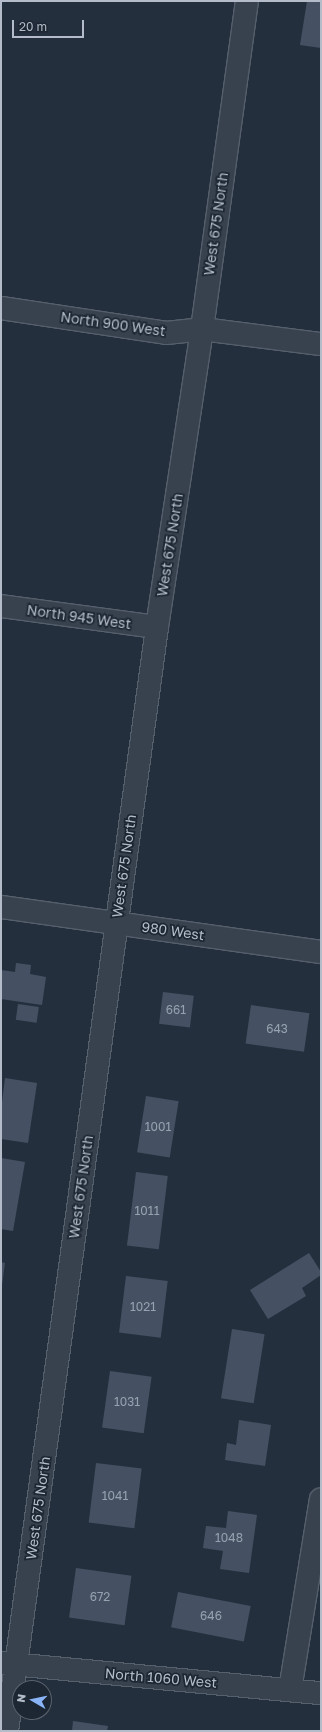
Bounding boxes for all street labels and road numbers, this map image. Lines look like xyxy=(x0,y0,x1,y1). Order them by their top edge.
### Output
street label: West 675 North xyxy=(200,171,232,277)
street label: North 900 West xyxy=(59,308,167,340)
street label: West 675 North xyxy=(154,492,186,598)
street label: North 945 West xyxy=(26,601,132,633)
street label: West 675 North xyxy=(108,813,140,919)
street label: 980 West xyxy=(141,918,205,944)
street label: West 675 North xyxy=(65,1134,97,1240)
street label: West 675 North xyxy=(22,1455,54,1561)
street label: North 1060 West xyxy=(104,1665,218,1691)

